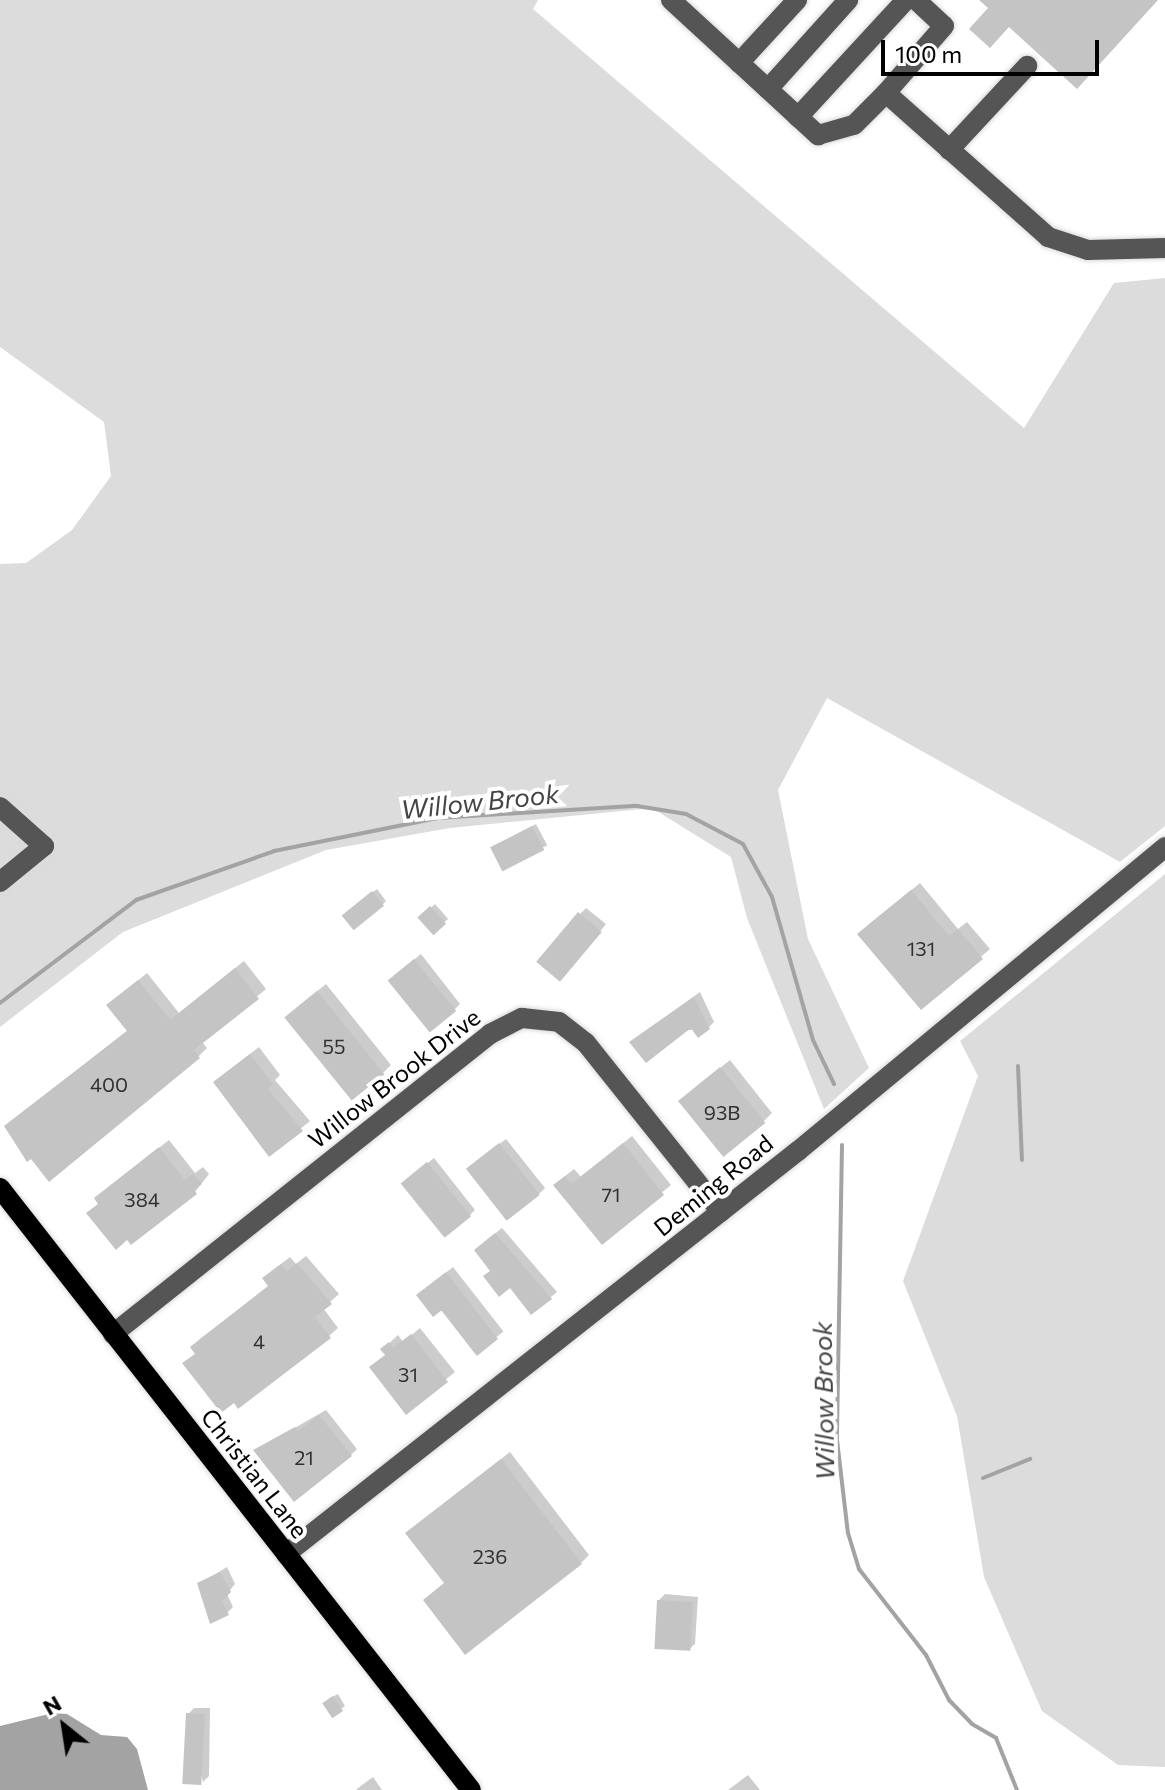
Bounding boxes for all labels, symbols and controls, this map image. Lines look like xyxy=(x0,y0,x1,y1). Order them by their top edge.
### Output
scale bar xyxy=(885,24,1103,74)
text: 100 m xyxy=(895,39,962,68)
water label: Willow Brook xyxy=(399,777,561,825)
house number: 131 xyxy=(907,936,935,960)
street label: Willow Brook Drive xyxy=(303,1002,485,1154)
house number: 55 xyxy=(323,1034,345,1058)
house number: 400 xyxy=(90,1072,128,1096)
house number: 93B xyxy=(704,1100,740,1124)
street label: Deming Road xyxy=(648,1128,778,1242)
house number: 71 xyxy=(601,1182,621,1206)
house number: 384 xyxy=(124,1187,160,1211)
water label: Willow Brook xyxy=(806,1321,840,1481)
house number: 4 xyxy=(253,1329,265,1353)
house number: 31 xyxy=(398,1362,418,1386)
street label: Christian Lane xyxy=(196,1403,314,1543)
house number: 21 xyxy=(294,1445,314,1469)
house number: 236 xyxy=(473,1544,507,1568)
north arrow xyxy=(24,1686,104,1766)
text: N xyxy=(38,1689,66,1721)

